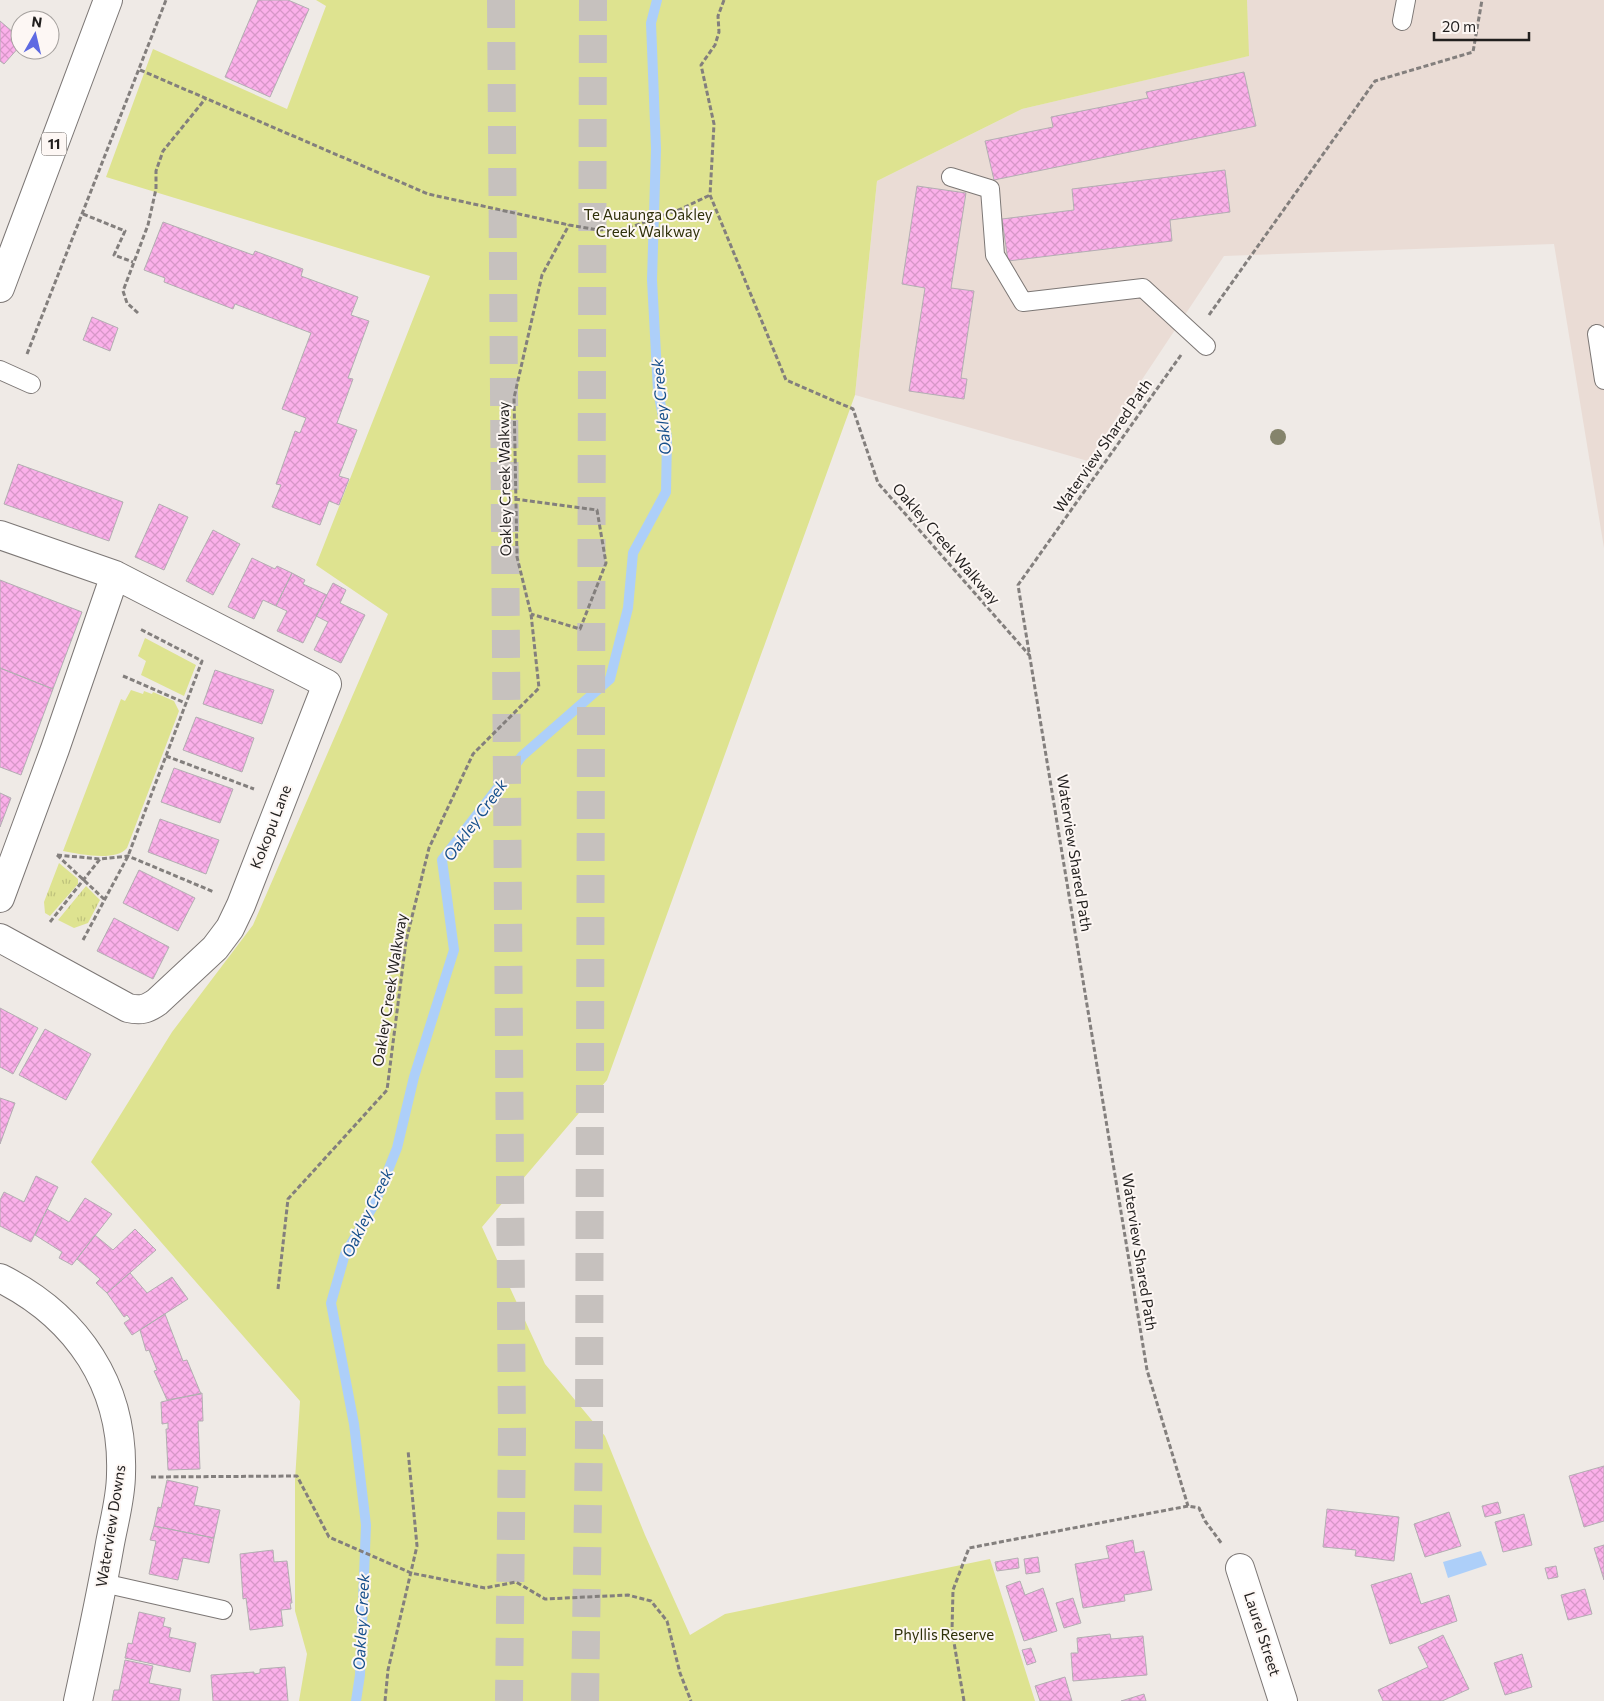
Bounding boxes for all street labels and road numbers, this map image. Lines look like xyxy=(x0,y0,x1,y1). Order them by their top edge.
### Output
road number: 11 xyxy=(42,132,66,156)
street label: Waterview Shared Path xyxy=(1049,375,1155,516)
street label: Oakley Creek Walkway xyxy=(494,401,514,557)
street label: Oakley Creek Walkway xyxy=(889,479,1004,608)
street label: Waterview Shared Path xyxy=(1054,773,1096,933)
street label: Kokopu Lane xyxy=(246,782,294,871)
street label: Oakley Creek Walkway xyxy=(368,912,410,1068)
street label: Waterview Shared Path xyxy=(1119,1172,1161,1332)
street label: Waterview Downs xyxy=(91,1463,129,1588)
street label: Laurel Street xyxy=(1241,1589,1285,1678)

